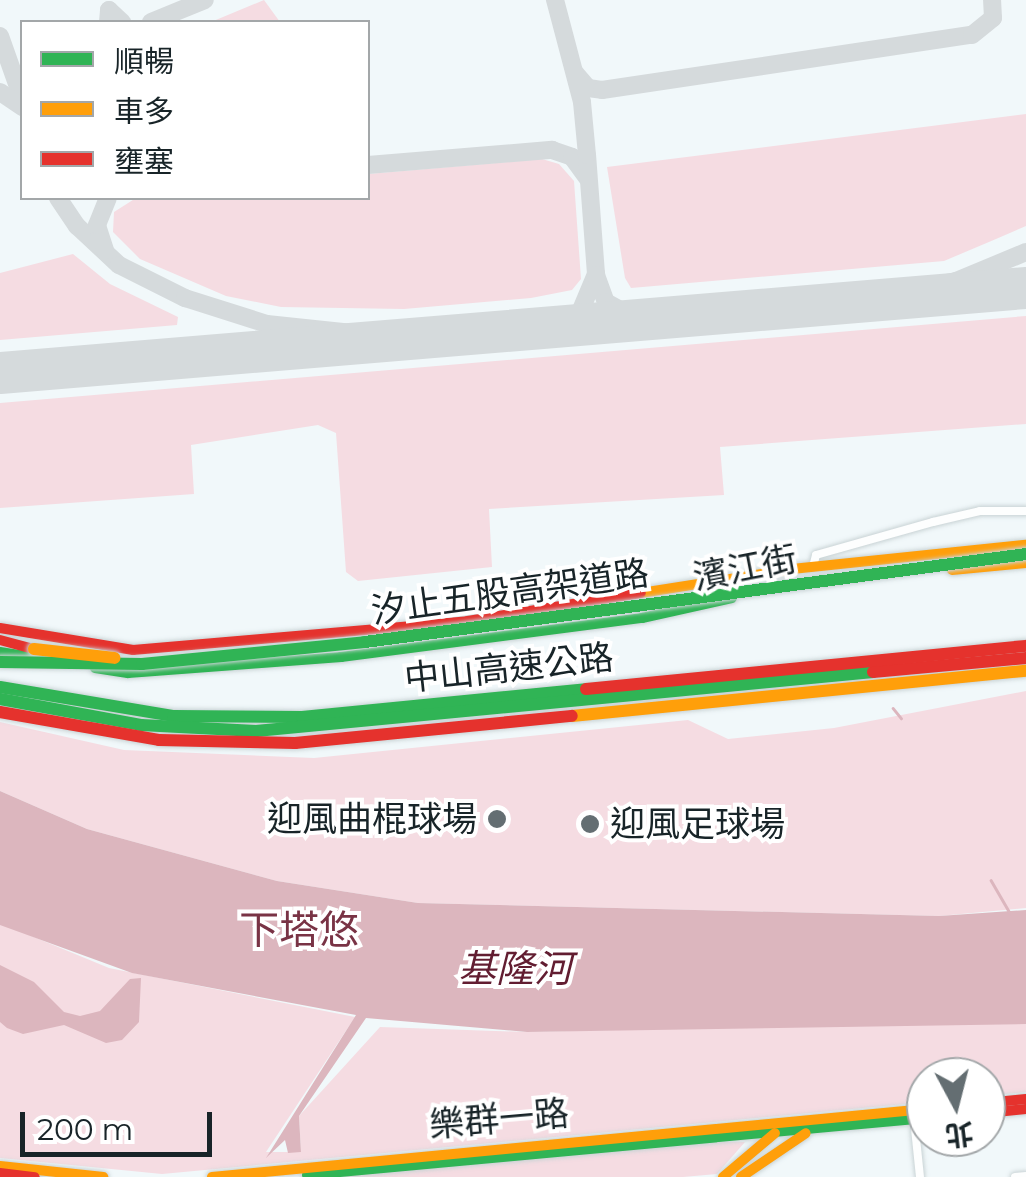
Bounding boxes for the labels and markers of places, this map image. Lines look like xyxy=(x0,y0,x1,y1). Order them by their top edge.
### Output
place label: 迎風曲棍球場 xyxy=(267,798,477,840)
place label: 迎風足球場 xyxy=(610,803,785,845)
marker: 迎風曲棍球場 xyxy=(486,808,508,830)
marker: 迎風足球場 xyxy=(579,813,601,835)

